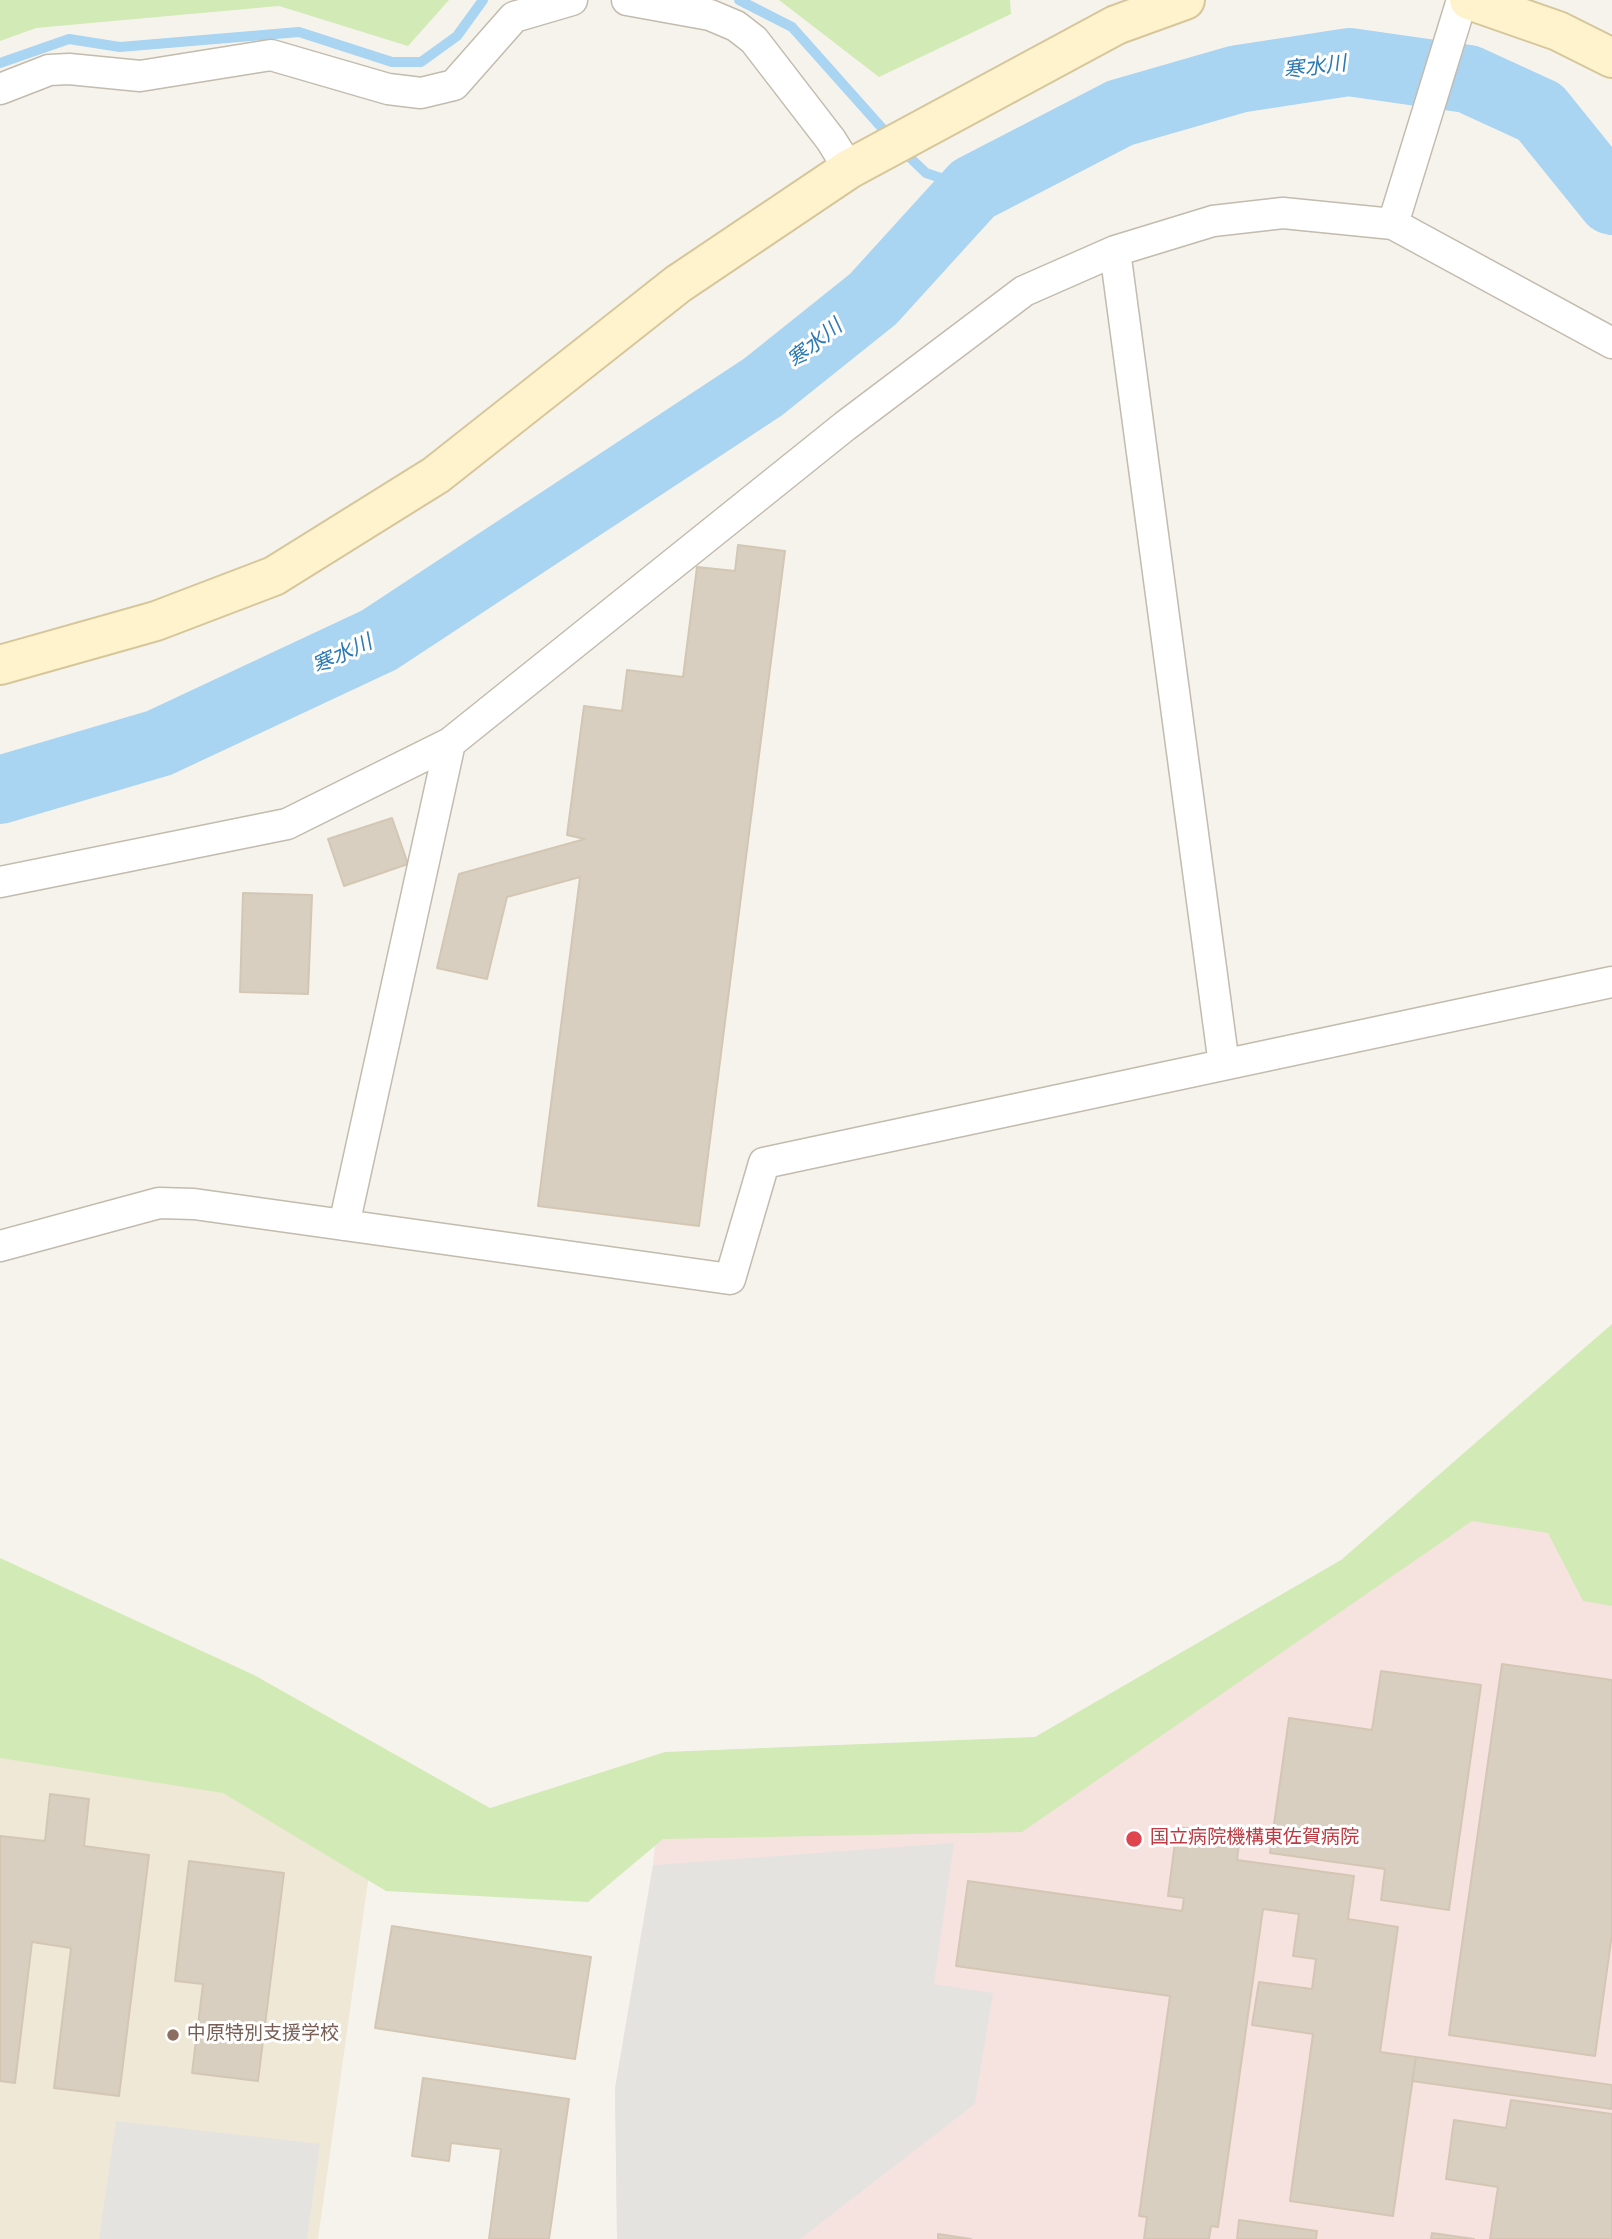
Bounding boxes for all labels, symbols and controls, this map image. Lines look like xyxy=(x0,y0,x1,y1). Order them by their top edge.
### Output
water label: 寒水川 xyxy=(1282,53,1348,85)
water label: 寒水川 xyxy=(784,315,848,375)
water label: 寒水川 xyxy=(309,631,377,681)
place label: 国立病院機構東佐賀病院 xyxy=(1150,1828,1359,1850)
marker: 国立病院機構東佐賀病院 xyxy=(1124,1829,1144,1849)
place label: 中原特別支援学校 xyxy=(187,2024,339,2046)
marker: 中原特別支援学校 xyxy=(165,2027,181,2043)

